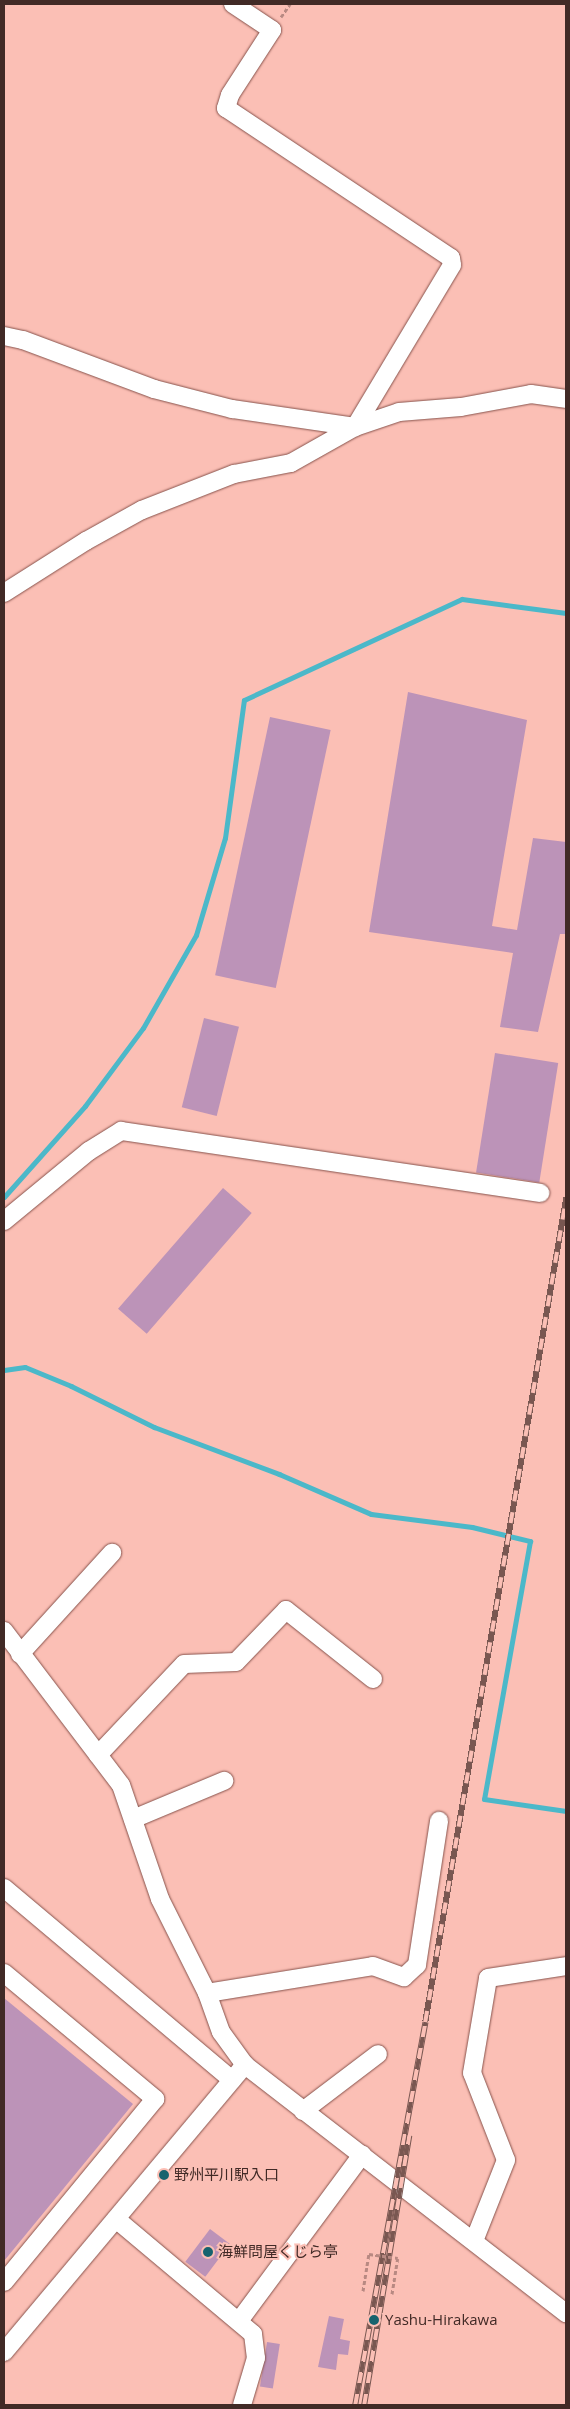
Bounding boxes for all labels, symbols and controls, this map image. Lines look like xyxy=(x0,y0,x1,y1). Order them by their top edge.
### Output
place label: 野州平川駅入口 xyxy=(174,2166,279,2184)
marker: 野州平川駅入口 xyxy=(158,2169,170,2181)
place label: 海鮮問屋くじら亭 xyxy=(218,2243,338,2261)
marker: 海鮮問屋くじら亭 xyxy=(202,2246,214,2258)
place label: Yashu-Hirakawa xyxy=(385,2311,498,2329)
marker: Yashu-Hirakawa xyxy=(367,2313,381,2327)

